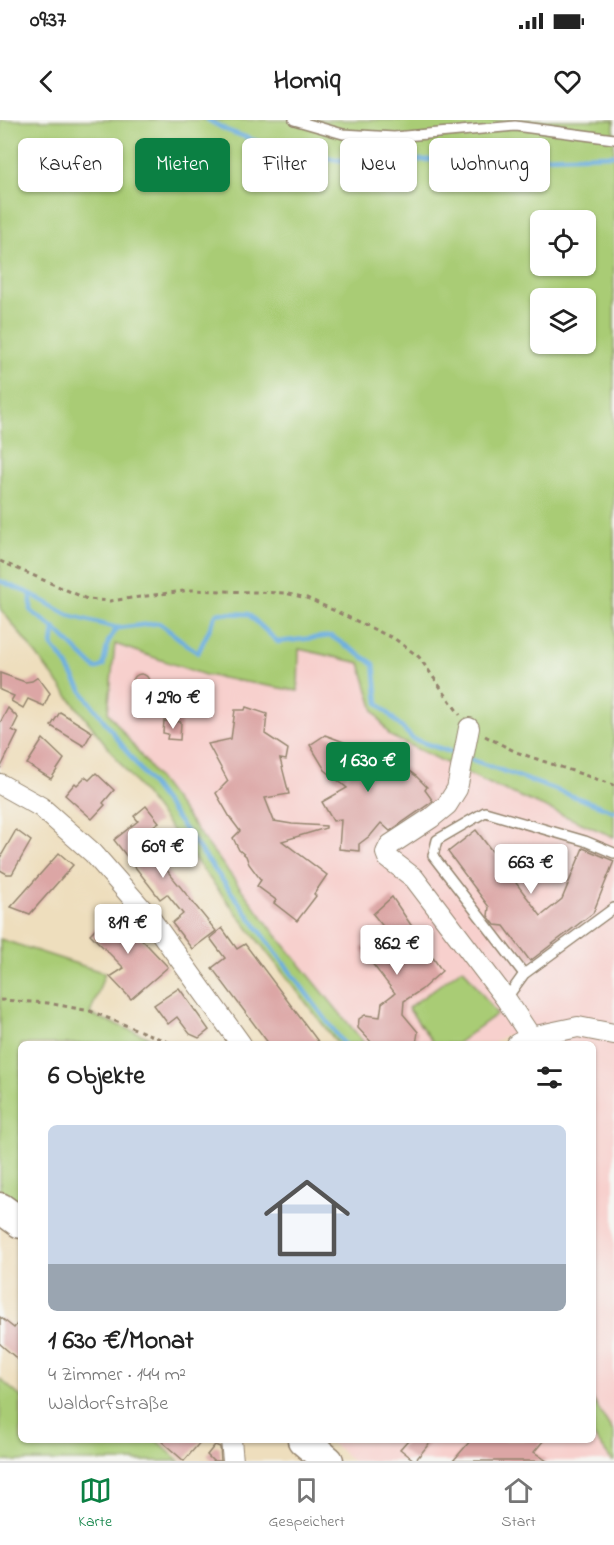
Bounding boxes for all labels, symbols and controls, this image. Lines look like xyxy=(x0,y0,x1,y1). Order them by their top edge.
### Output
text: 09:37 xyxy=(30,5,66,37)
text: Homiq xyxy=(274,62,340,101)
icon: back xyxy=(30,65,63,98)
icon: heart xyxy=(551,65,584,98)
chip: Kaufen xyxy=(18,138,123,192)
chip: Mieten xyxy=(135,138,230,192)
chip: Filter xyxy=(242,138,328,192)
chip: Neu xyxy=(340,138,417,192)
chip: Wohnung xyxy=(429,138,550,192)
map controls xyxy=(530,210,596,354)
button: locate xyxy=(530,210,596,276)
button: layers xyxy=(530,288,596,354)
pin: 1 290 € xyxy=(118,679,228,730)
text: 1 290 € xyxy=(146,684,200,713)
pin: 1 630 € xyxy=(313,742,423,793)
text: 1 630 € xyxy=(340,747,396,776)
pin: 609 € xyxy=(121,828,205,879)
text: 609 € xyxy=(142,833,184,862)
pin: 663 € xyxy=(489,844,573,895)
text: 663 € xyxy=(509,849,553,878)
pin: 819 € xyxy=(86,904,170,955)
text: 819 € xyxy=(109,909,147,938)
pin: 862 € xyxy=(355,925,439,976)
text: 862 € xyxy=(374,930,420,959)
text: 6 Objekte xyxy=(48,1058,145,1096)
icon: filters xyxy=(533,1061,566,1094)
icon: home xyxy=(253,1164,361,1272)
text: 1 630 €/Monat xyxy=(48,1323,194,1361)
text: 4 Zimmer · 144 m² xyxy=(48,1361,186,1390)
text: Waldorfstraße xyxy=(48,1390,168,1419)
tab: Karte xyxy=(78,1474,112,1534)
tab: Gespeichert xyxy=(268,1474,345,1534)
tab: Start xyxy=(501,1474,536,1534)

